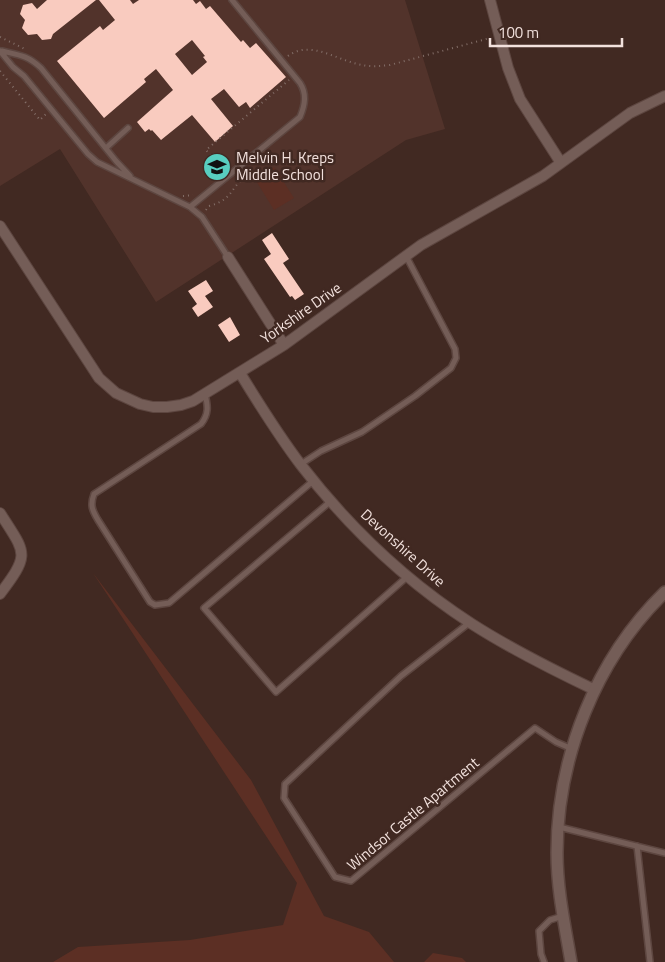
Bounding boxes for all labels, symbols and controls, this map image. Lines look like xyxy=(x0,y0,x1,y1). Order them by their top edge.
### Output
scale bar xyxy=(490,15,622,47)
text: 100 m xyxy=(498,21,539,44)
place label: Melvin H. Kreps Middle School xyxy=(236,146,334,186)
school or university icon: Melvin H. Kreps Middle School xyxy=(202,152,232,182)
street label: Yorkshire Drive xyxy=(255,276,346,349)
street label: Devonshire Drive xyxy=(356,503,451,592)
street label: Windsor Castle Apartment xyxy=(342,751,484,876)

